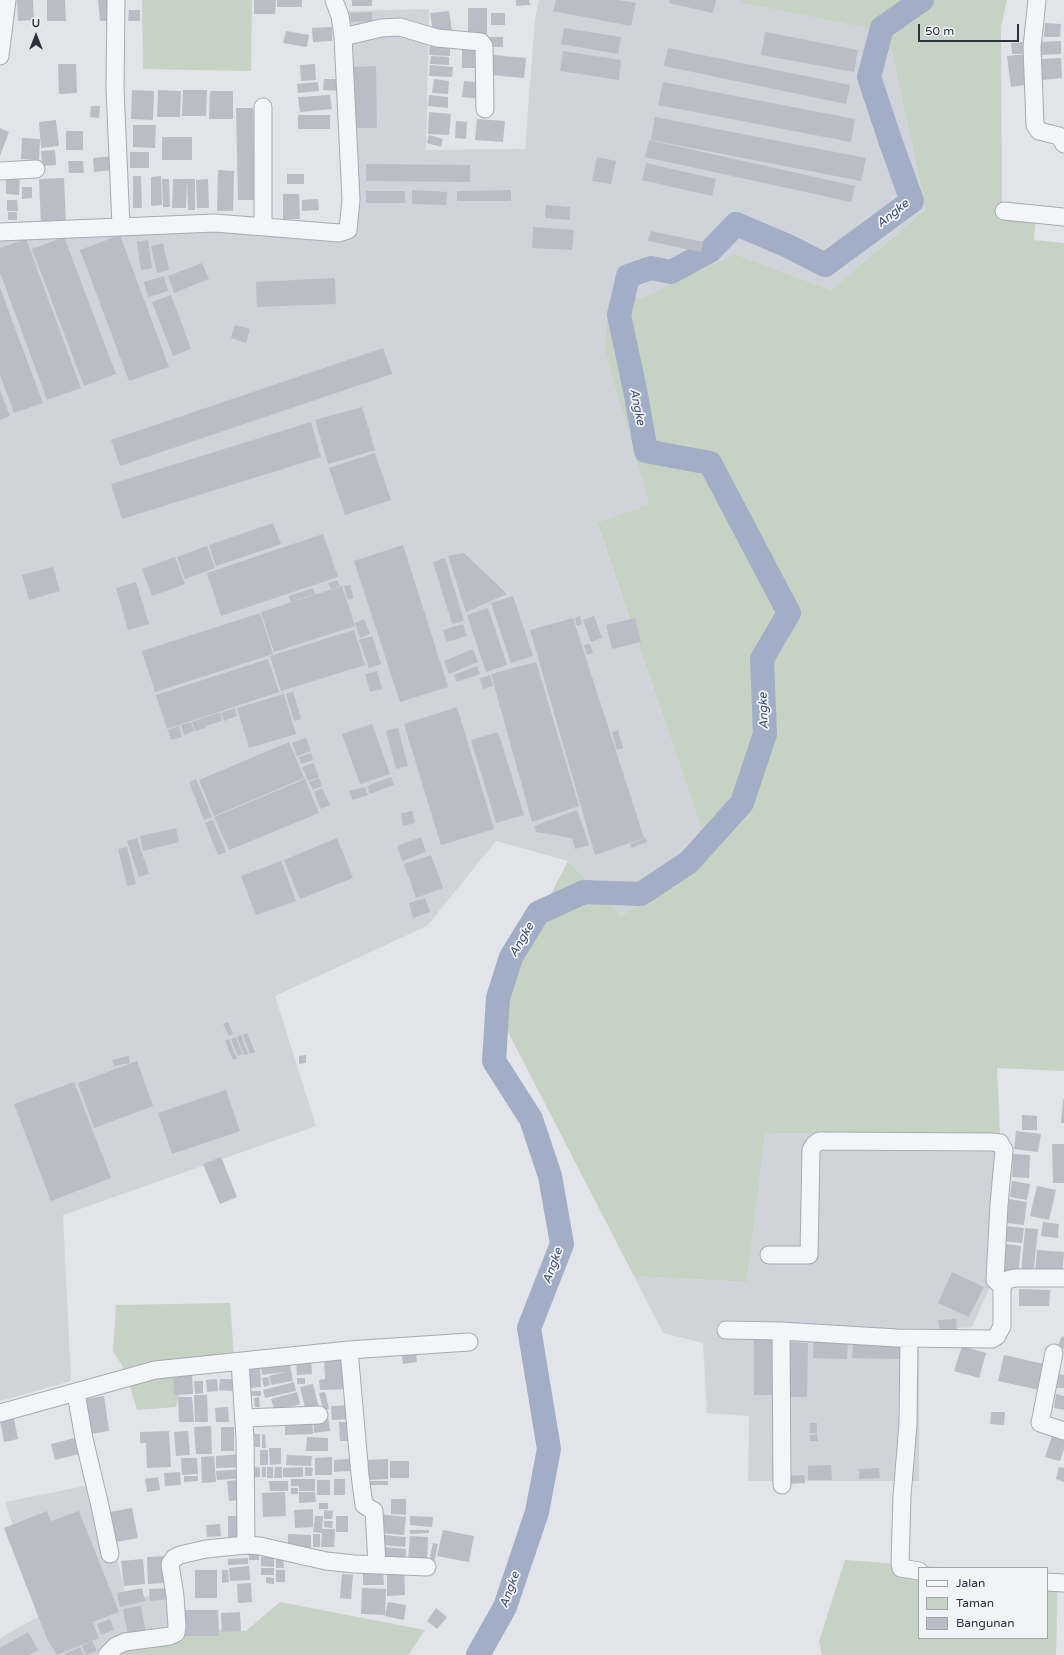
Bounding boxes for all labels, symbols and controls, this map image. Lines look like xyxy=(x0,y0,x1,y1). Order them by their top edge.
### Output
north arrow xyxy=(16,16,56,56)
scale bar xyxy=(920,16,1021,42)
text: U xyxy=(32,17,40,30)
text: 50 m xyxy=(925,24,954,38)
water label: Angke xyxy=(874,197,912,231)
water label: Angke xyxy=(626,387,648,427)
water label: Angke xyxy=(756,692,772,730)
water label: Angke xyxy=(507,920,537,960)
water label: Angke xyxy=(540,1246,566,1286)
legend xyxy=(918,1567,1048,1639)
water label: Angke xyxy=(497,1570,523,1610)
text: Jalan xyxy=(956,1576,985,1590)
text: Taman xyxy=(956,1596,994,1610)
text: Bangunan xyxy=(956,1616,1015,1630)

